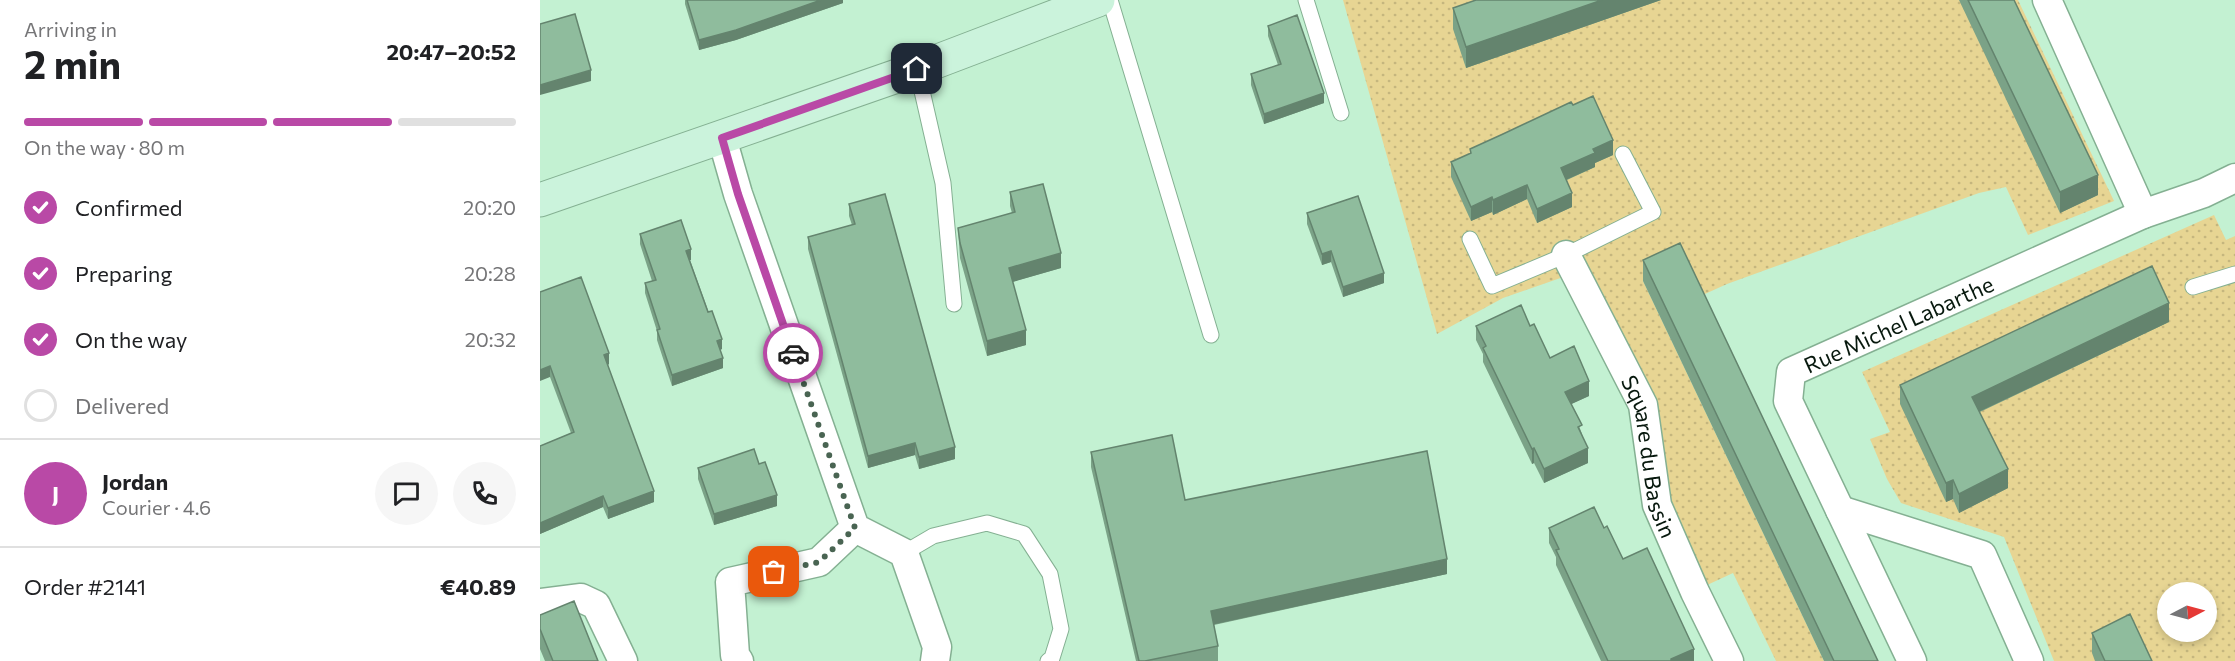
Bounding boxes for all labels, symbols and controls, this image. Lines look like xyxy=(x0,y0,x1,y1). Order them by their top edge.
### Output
text: Arriving in xyxy=(24,17,117,41)
text: 20:47–20:52 xyxy=(386,38,516,65)
text: 2 min xyxy=(24,39,121,87)
pin xyxy=(891,43,942,94)
icon: home xyxy=(900,52,933,85)
text: On the way · 80 m xyxy=(24,135,185,159)
icon: check xyxy=(24,191,57,224)
text: Confirmed xyxy=(75,194,182,221)
text: 20:20 xyxy=(463,195,516,219)
icon: check xyxy=(24,257,57,290)
text: Preparing xyxy=(75,260,172,287)
text: 20:28 xyxy=(464,261,516,285)
street label: Rue Michel Labarthe xyxy=(1799,269,1998,378)
icon: check xyxy=(24,323,57,356)
courier xyxy=(763,323,823,383)
text: On the way xyxy=(75,326,187,353)
text: 20:32 xyxy=(465,327,516,351)
icon: car xyxy=(777,337,810,370)
street label: Square du Bassin xyxy=(1616,370,1683,542)
text: Delivered xyxy=(75,392,169,419)
button: chat xyxy=(375,462,438,525)
button: phone xyxy=(453,462,516,525)
text: Jordan xyxy=(102,468,168,495)
text: J xyxy=(52,480,59,507)
text: Courier · 4.6 xyxy=(102,495,211,519)
pin xyxy=(748,546,799,597)
icon: bag xyxy=(757,555,790,588)
text: Order #2141 xyxy=(24,573,146,600)
text: €40.89 xyxy=(440,573,516,600)
north arrow xyxy=(2157,582,2217,642)
map controls xyxy=(2157,582,2217,642)

